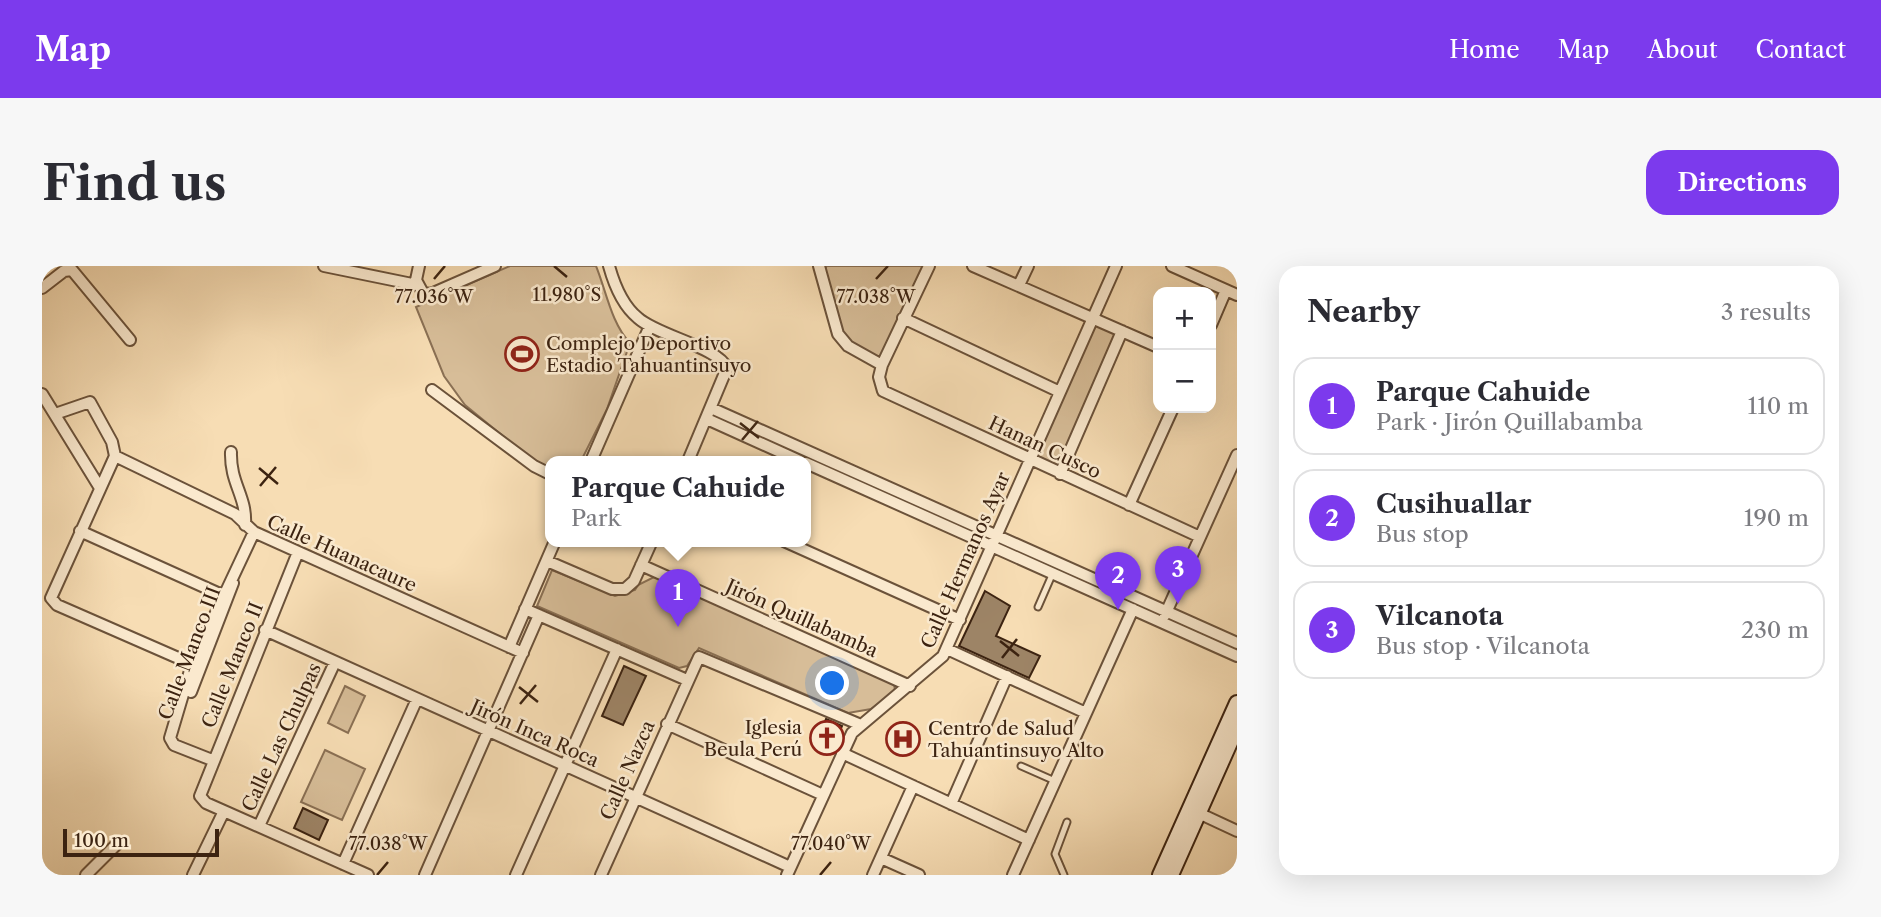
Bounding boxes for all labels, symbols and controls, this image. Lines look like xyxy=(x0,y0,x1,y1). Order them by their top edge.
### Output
text: Map xyxy=(35,29,111,70)
text: Home xyxy=(1449,35,1520,64)
text: Map xyxy=(1558,35,1609,64)
text: About xyxy=(1647,35,1718,64)
text: Contact xyxy=(1756,35,1846,64)
button: Directions xyxy=(1646,150,1839,215)
text: Find us xyxy=(42,152,226,213)
text: 11.980°S xyxy=(533,284,601,306)
text: 77.036°W xyxy=(395,286,474,308)
text: 77.038°W xyxy=(837,286,917,308)
map controls xyxy=(1153,287,1216,413)
button: + xyxy=(1153,287,1216,350)
text: Nearby xyxy=(1307,293,1420,330)
text: 3 results xyxy=(1721,298,1811,326)
place label: Complejo Deportivo Estadio Tahuantinsuyo xyxy=(546,332,751,377)
sports icon: Complejo Deportivo Estadio Tahuantinsuyo xyxy=(503,335,541,373)
button: − xyxy=(1153,350,1216,413)
text: Parque Cahuide xyxy=(1376,376,1590,408)
text: 1 xyxy=(1327,392,1337,420)
text: 110 m xyxy=(1748,392,1809,420)
text: Park · Jirón Quillabamba xyxy=(1376,408,1643,436)
street label: Hanan Cusco xyxy=(985,411,1105,484)
popup xyxy=(545,456,811,547)
street label: Calle Hermanos Ayar xyxy=(916,468,1015,652)
text: Parque Cahuide xyxy=(571,472,785,504)
text: Cusihuallar xyxy=(1376,488,1532,520)
text: Park xyxy=(571,504,621,532)
text: 2 xyxy=(1325,504,1339,532)
text: 190 m xyxy=(1744,504,1809,532)
street label: Calle Huanacaure xyxy=(263,510,420,597)
text: Bus stop xyxy=(1376,520,1469,548)
pin: 3 xyxy=(1155,546,1201,604)
pin: 2 xyxy=(1095,552,1141,610)
pin: 1 xyxy=(655,569,701,627)
street label: Jirón Quillabamba xyxy=(719,573,881,662)
street label: Calle Manco III xyxy=(154,583,225,723)
street label: Calle Manco II xyxy=(197,599,268,731)
text: Vilcanota xyxy=(1376,600,1504,632)
text: 3 xyxy=(1326,616,1339,644)
text: 230 m xyxy=(1741,616,1809,644)
text: Bus stop · Vilcanota xyxy=(1376,632,1590,660)
street label: Calle Las Chulpas xyxy=(237,659,326,815)
your location xyxy=(815,666,849,700)
street label: Jirón Inca Roca xyxy=(464,694,603,772)
place label: Iglesia Beula Perú xyxy=(704,716,803,761)
street label: Calle Nazca xyxy=(595,717,660,824)
place label: Centro de Salud Tahuantinsuyo Alto xyxy=(928,717,1104,762)
church icon: Iglesia Beula Perú xyxy=(808,719,846,757)
hospital icon: Centro de Salud Tahuantinsuyo Alto xyxy=(884,720,922,758)
scale bar xyxy=(63,826,219,858)
text: 100 m xyxy=(74,829,129,852)
text: 77.038°W xyxy=(349,833,429,855)
text: 77.040°W xyxy=(791,833,872,855)

